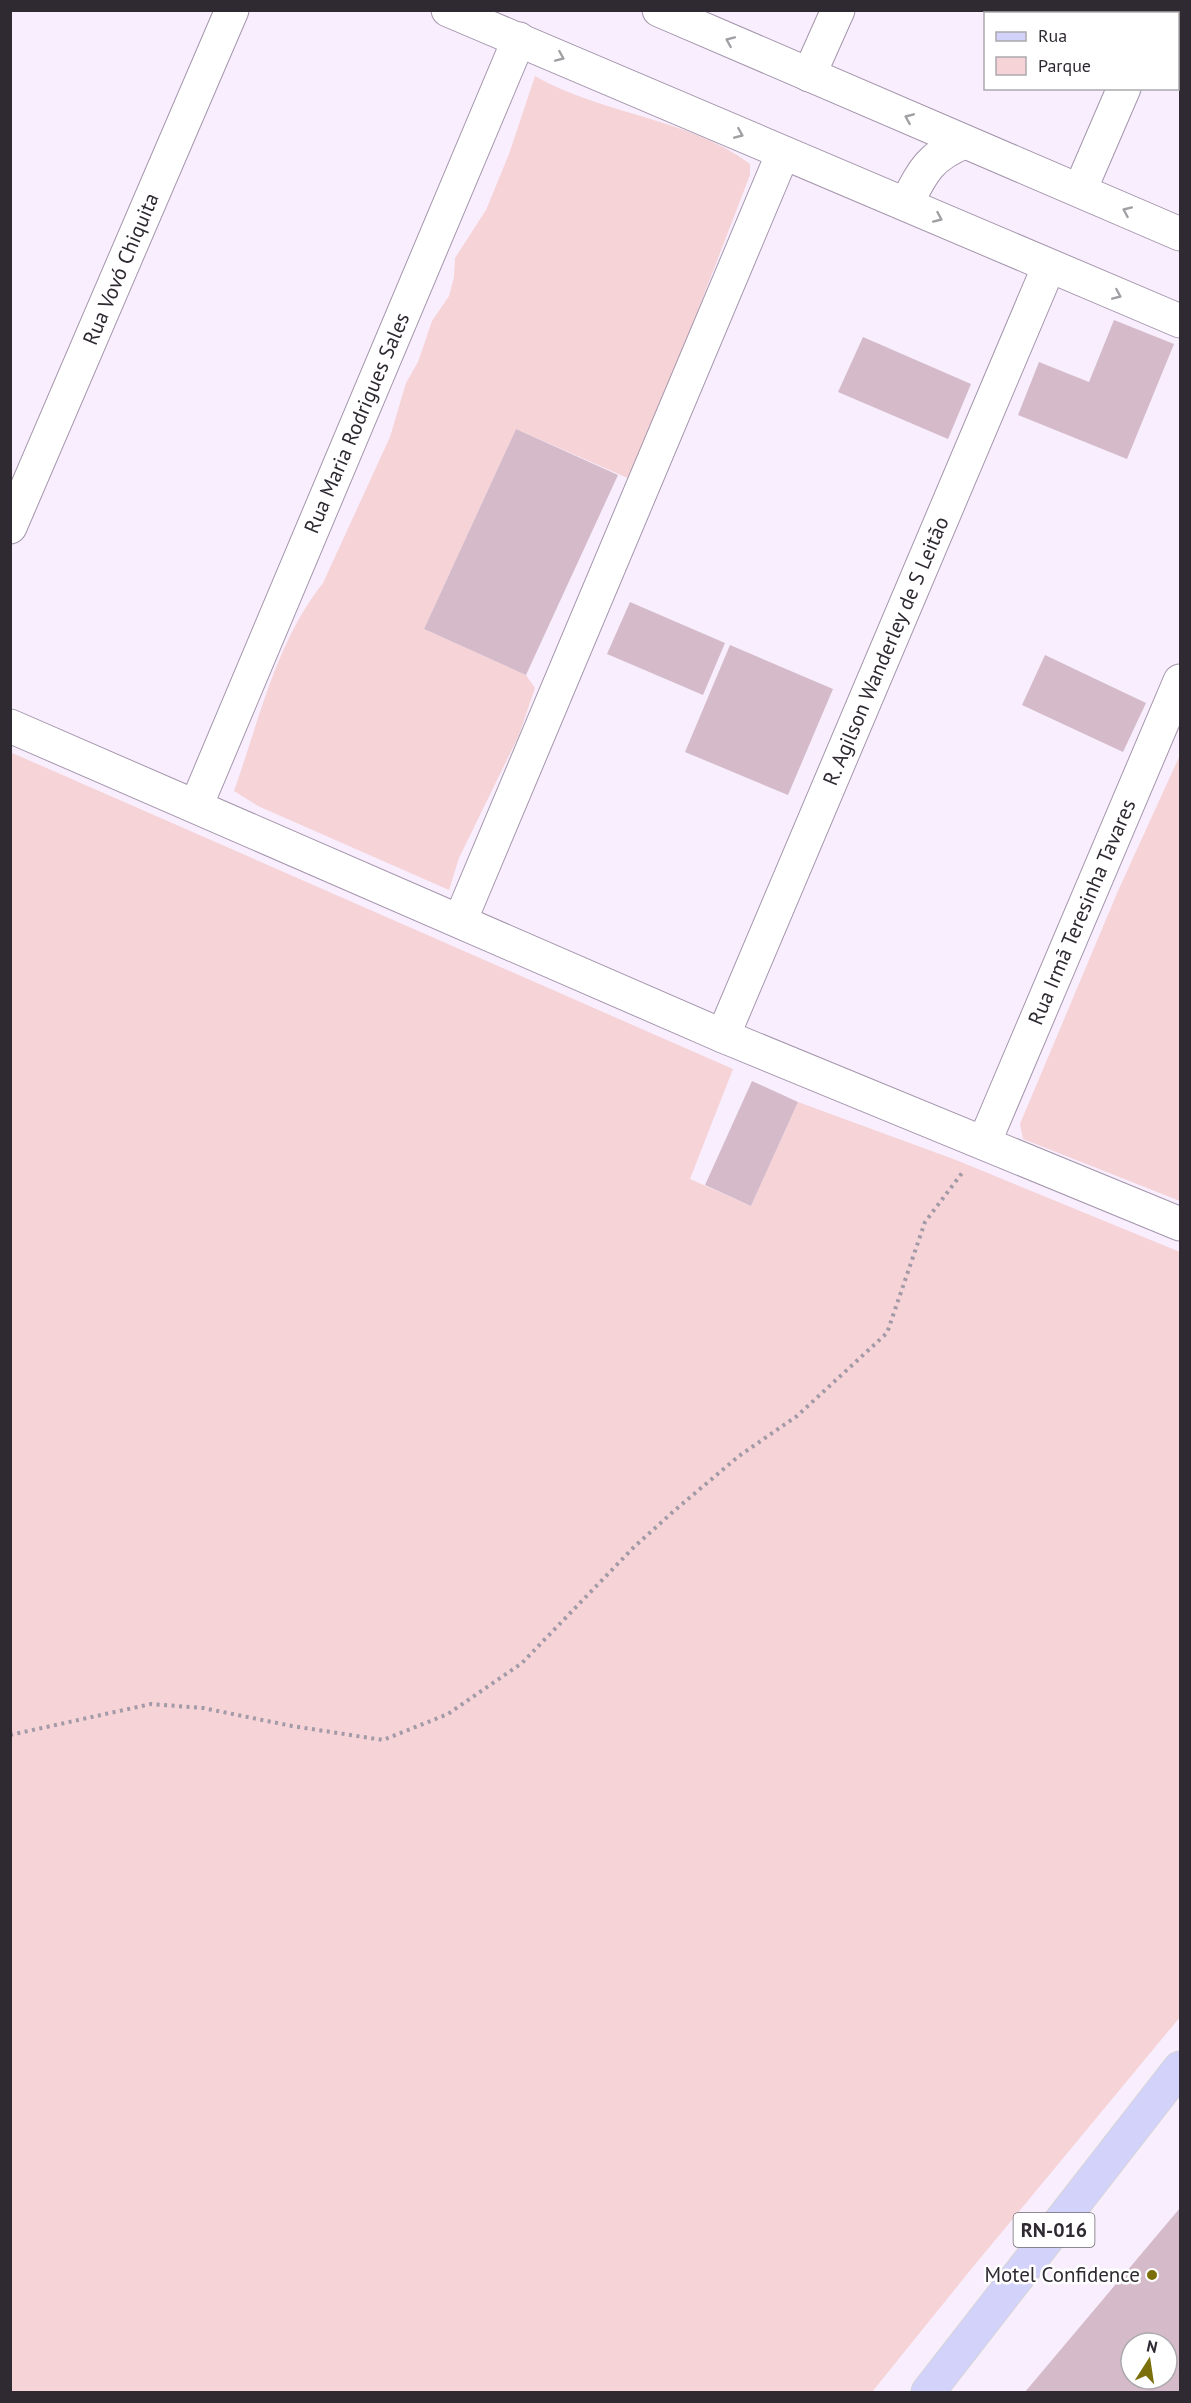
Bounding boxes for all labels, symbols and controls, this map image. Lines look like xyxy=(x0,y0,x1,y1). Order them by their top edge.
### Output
legend xyxy=(984,12,1179,90)
text: Rua xyxy=(1038,24,1067,47)
one-way arrow xyxy=(725,36,736,48)
one-way arrow xyxy=(553,50,564,62)
text: Parque xyxy=(1038,54,1091,77)
one-way arrow xyxy=(904,113,915,125)
one-way arrow xyxy=(733,127,744,139)
street label: Rua Vovó Chiquita xyxy=(76,189,165,349)
one-way arrow xyxy=(1122,206,1133,218)
one-way arrow xyxy=(932,210,943,222)
one-way arrow xyxy=(1111,288,1122,300)
street label: Rua Maria Rodrigues Sales xyxy=(298,308,415,537)
street label: R. Agilson Wanderley de S Leitão xyxy=(817,512,955,789)
street label: Rua Irmã Teresinha Tavares xyxy=(1022,795,1141,1029)
road number: RN-016 xyxy=(1014,2213,1094,2247)
place label: Motel Confidence xyxy=(984,2261,1140,2288)
marker: Motel Confidence xyxy=(1145,2268,1159,2282)
north arrow xyxy=(1119,2331,1179,2391)
text: N xyxy=(1145,2335,1159,2357)

